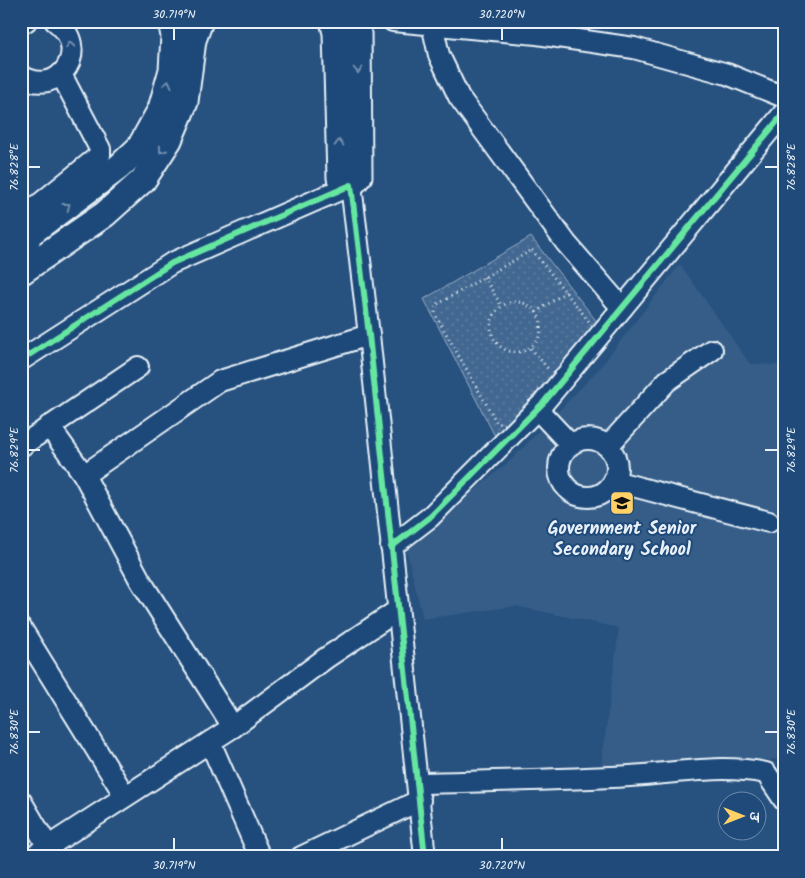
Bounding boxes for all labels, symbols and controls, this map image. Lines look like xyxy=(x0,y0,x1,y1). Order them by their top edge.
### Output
text: 30.719°N xyxy=(152,5,196,24)
text: 30.720°N xyxy=(479,5,525,24)
one-way arrow xyxy=(66,40,76,49)
one-way arrow xyxy=(353,66,364,74)
one-way arrow xyxy=(163,81,173,89)
one-way arrow xyxy=(334,138,344,146)
text: 76.828°E xyxy=(5,142,24,191)
text: 76.828°E xyxy=(782,142,801,191)
one-way arrow xyxy=(159,144,168,154)
one-way arrow xyxy=(61,203,70,211)
text: 76.829°E xyxy=(5,426,24,473)
text: 76.829°E xyxy=(782,426,801,473)
school or university icon: Government Senior Secondary School xyxy=(609,490,635,516)
place label: Government Senior Secondary School xyxy=(548,515,698,565)
text: 76.830°E xyxy=(5,708,24,755)
text: 76.830°E xyxy=(782,708,801,755)
north arrow xyxy=(718,790,768,840)
text: उ xyxy=(743,812,765,824)
text: 30.719°N xyxy=(152,856,196,875)
text: 30.720°N xyxy=(479,856,525,875)

